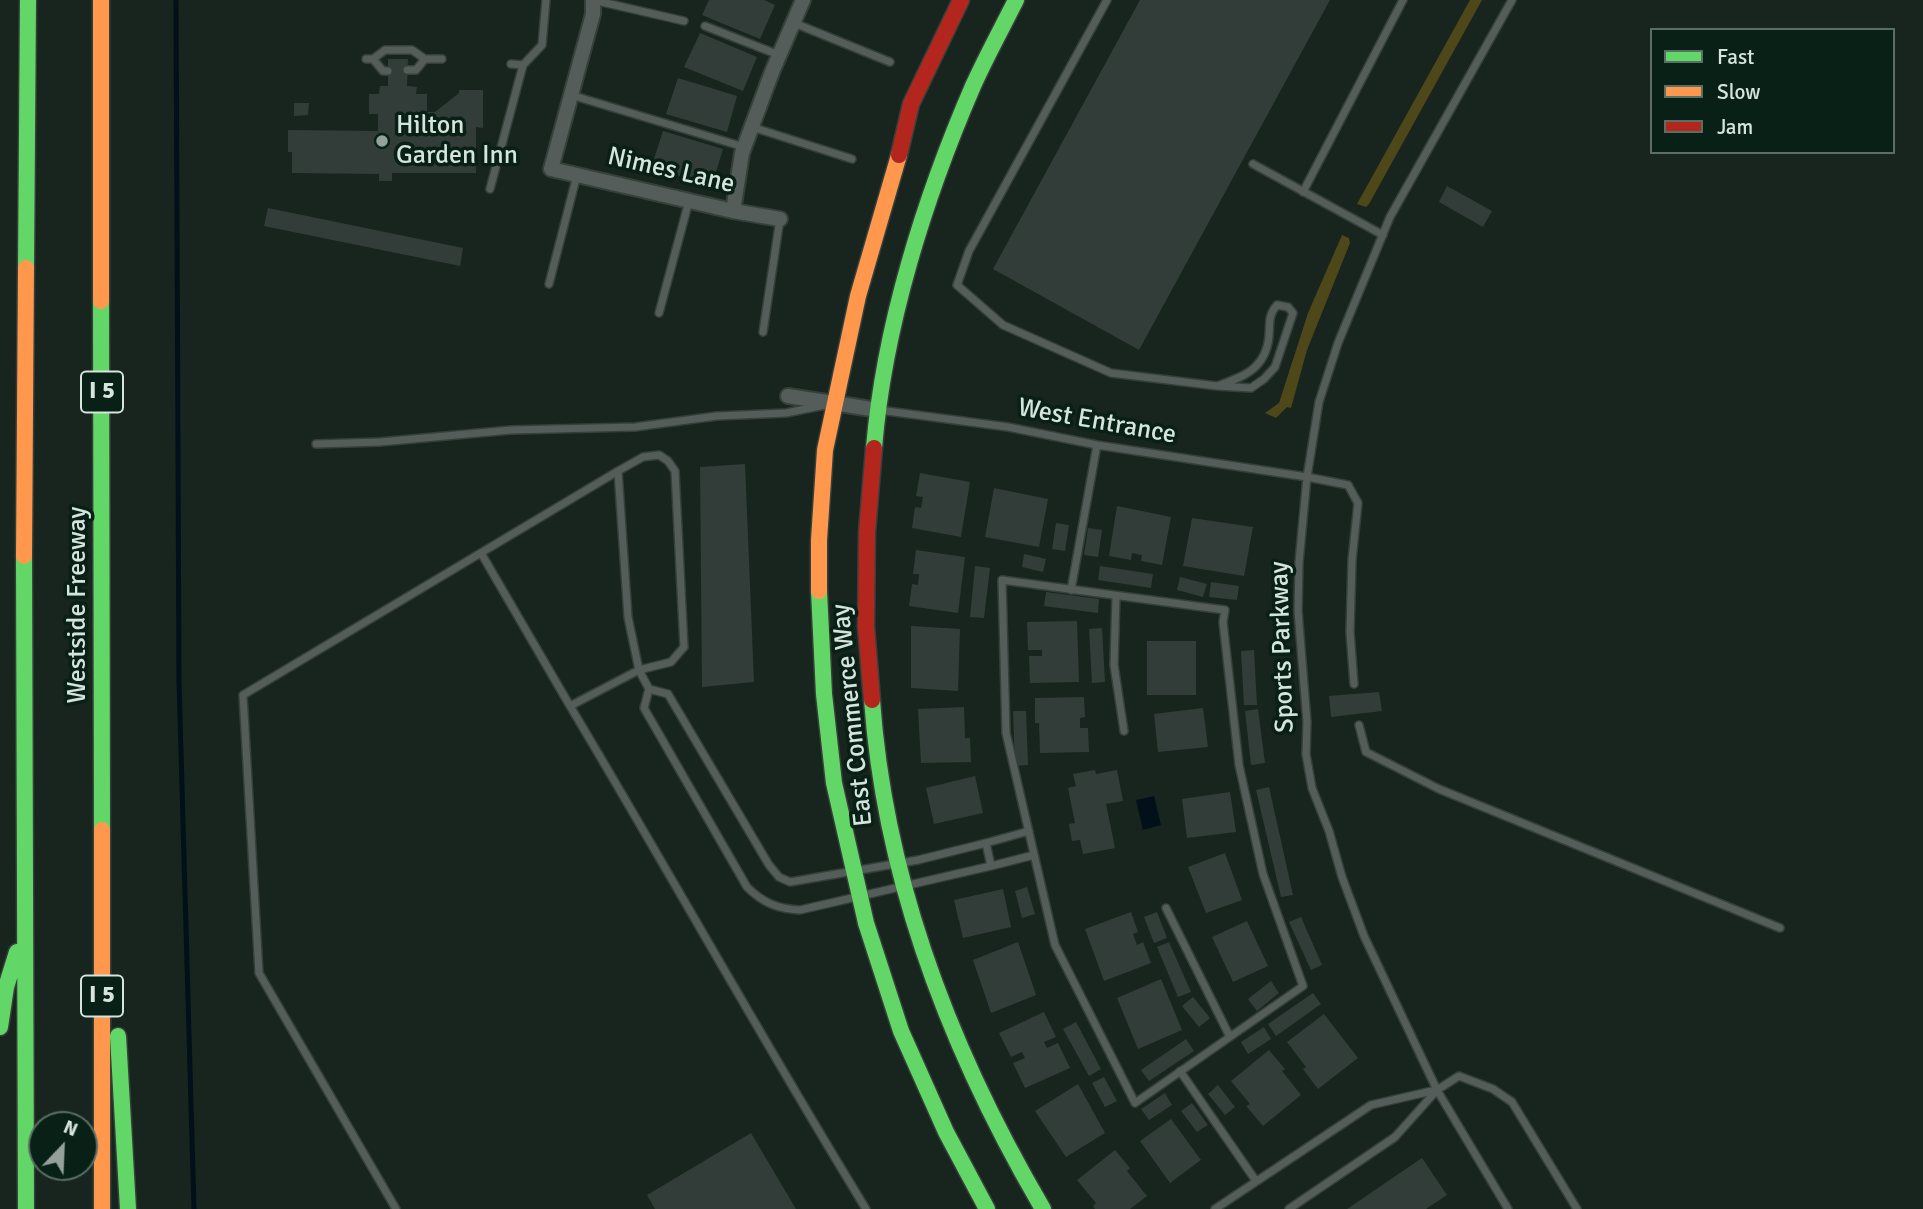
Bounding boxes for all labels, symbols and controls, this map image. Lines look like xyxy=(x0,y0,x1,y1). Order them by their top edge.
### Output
legend xyxy=(1650,28,1895,154)
text: Fast xyxy=(1717,44,1754,70)
text: Slow xyxy=(1717,79,1761,105)
place label: Hilton Garden Inn xyxy=(396,110,518,172)
text: Jam xyxy=(1717,114,1753,140)
marker: Hilton Garden Inn xyxy=(374,133,390,149)
street label: Nimes Lane xyxy=(605,141,737,201)
road number: I 5 xyxy=(81,372,123,412)
street label: West Entrance xyxy=(1015,393,1179,451)
street label: Westside Freeway xyxy=(62,507,94,703)
street label: Sports Parkway xyxy=(1264,561,1302,733)
street label: East Commerce Way xyxy=(826,602,880,828)
road number: I 5 xyxy=(81,976,123,1016)
north arrow xyxy=(28,1111,98,1181)
text: N xyxy=(60,1115,81,1142)

